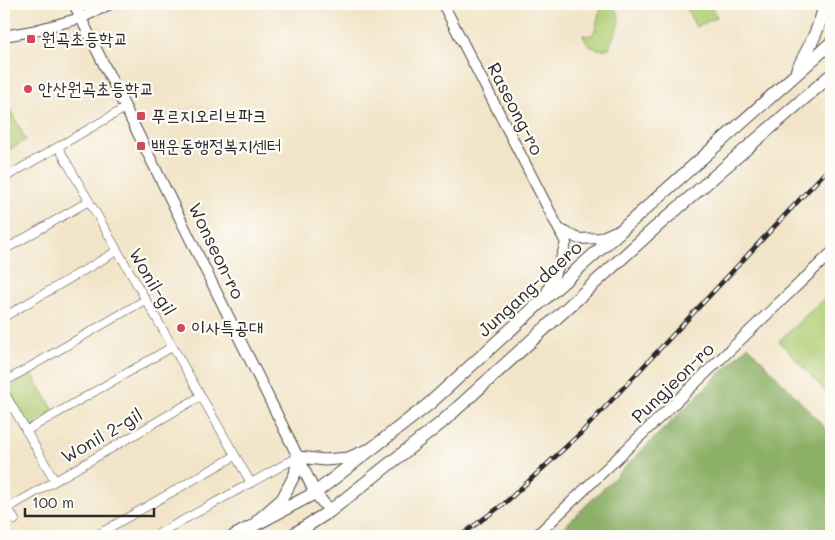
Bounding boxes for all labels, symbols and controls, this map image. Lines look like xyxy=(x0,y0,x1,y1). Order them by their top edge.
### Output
place label: 원곡초등학교 xyxy=(41,26,128,50)
marker: 원곡초등학교 xyxy=(25,33,37,45)
street label: Raseong-ro xyxy=(482,58,550,159)
place label: 안산원곡초등학교 xyxy=(38,76,154,100)
marker: 안산원곡초등학교 xyxy=(22,83,34,95)
place label: 푸르지오리브파크 xyxy=(151,103,267,127)
marker: 푸르지오리브파크 xyxy=(135,110,147,122)
place label: 백운동행정복지센터 xyxy=(151,133,281,157)
marker: 백운동행정복지센터 xyxy=(135,140,147,152)
street label: Wonseon-ro xyxy=(183,198,251,303)
street label: Jungang-daero xyxy=(472,235,587,342)
street label: Wonil-gil xyxy=(124,243,182,320)
place label: 이사특공대 xyxy=(191,315,263,339)
marker: 이사특공대 xyxy=(175,322,187,334)
street label: Pungjeon-ro xyxy=(626,336,719,428)
street label: Wonil 2-gil xyxy=(56,402,147,468)
scale bar xyxy=(25,485,154,517)
text: 100 m xyxy=(32,492,74,512)

